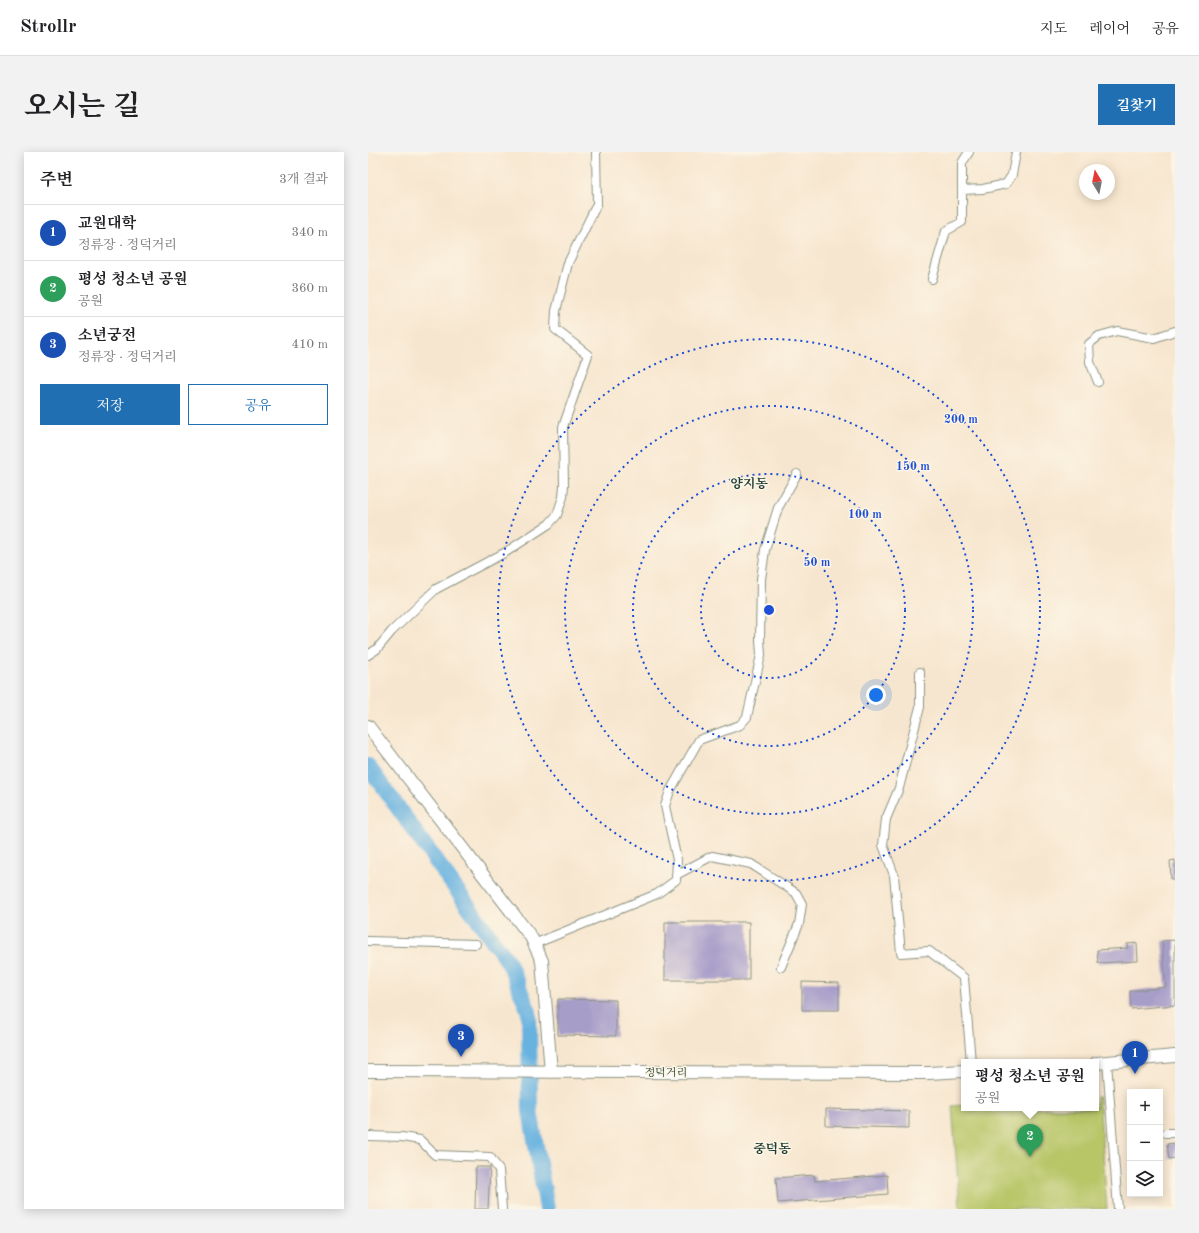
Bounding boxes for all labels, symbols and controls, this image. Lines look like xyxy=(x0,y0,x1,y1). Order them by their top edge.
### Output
text: Strollr xyxy=(20,18,76,37)
text: 지도 xyxy=(1040,22,1067,36)
text: 레이어 xyxy=(1089,22,1130,36)
text: 공유 xyxy=(1152,22,1179,36)
button: 길찾기 xyxy=(1098,84,1175,125)
text: 오시는 길 xyxy=(24,94,140,122)
north arrow xyxy=(1079,164,1115,200)
text: 주변 xyxy=(40,172,73,189)
text: 3개 결과 xyxy=(279,173,328,186)
text: 교원대학 xyxy=(78,217,136,232)
text: 1 xyxy=(49,226,57,239)
text: 340 m xyxy=(291,226,328,239)
text: 정류장 · 정덕거리 xyxy=(78,239,177,252)
text: 평성 청소년 공원 xyxy=(78,273,188,288)
text: 2 xyxy=(49,282,57,295)
text: 360 m xyxy=(291,282,328,295)
text: 공원 xyxy=(78,295,103,308)
text: 소년궁전 xyxy=(78,329,136,344)
text: 3 xyxy=(49,338,57,351)
text: 410 m xyxy=(291,338,328,351)
text: 정류장 · 정덕거리 xyxy=(78,351,177,364)
button: 저장 xyxy=(40,384,180,425)
button: 공유 xyxy=(188,384,328,425)
text: 200 m xyxy=(944,414,978,426)
text: 150 m xyxy=(896,460,930,473)
district label: 양지동 xyxy=(730,476,768,491)
text: 100 m xyxy=(848,509,882,521)
text: 50 m xyxy=(804,556,831,569)
centre of rings xyxy=(762,603,776,617)
your location xyxy=(866,685,886,705)
pin: 3 xyxy=(448,1024,474,1057)
pin: 1 xyxy=(1122,1041,1148,1074)
popup xyxy=(961,1059,1099,1111)
street label: 정덕거리 xyxy=(645,1067,687,1079)
text: 평성 청소년 공원 xyxy=(975,1070,1085,1085)
map controls xyxy=(1127,1089,1163,1197)
button: + xyxy=(1127,1089,1163,1125)
text: 공원 xyxy=(975,1092,1000,1105)
pin: 2 xyxy=(1017,1124,1043,1157)
button: − xyxy=(1127,1125,1163,1161)
district label: 중덕동 xyxy=(753,1141,791,1156)
button: layers xyxy=(1127,1161,1163,1197)

